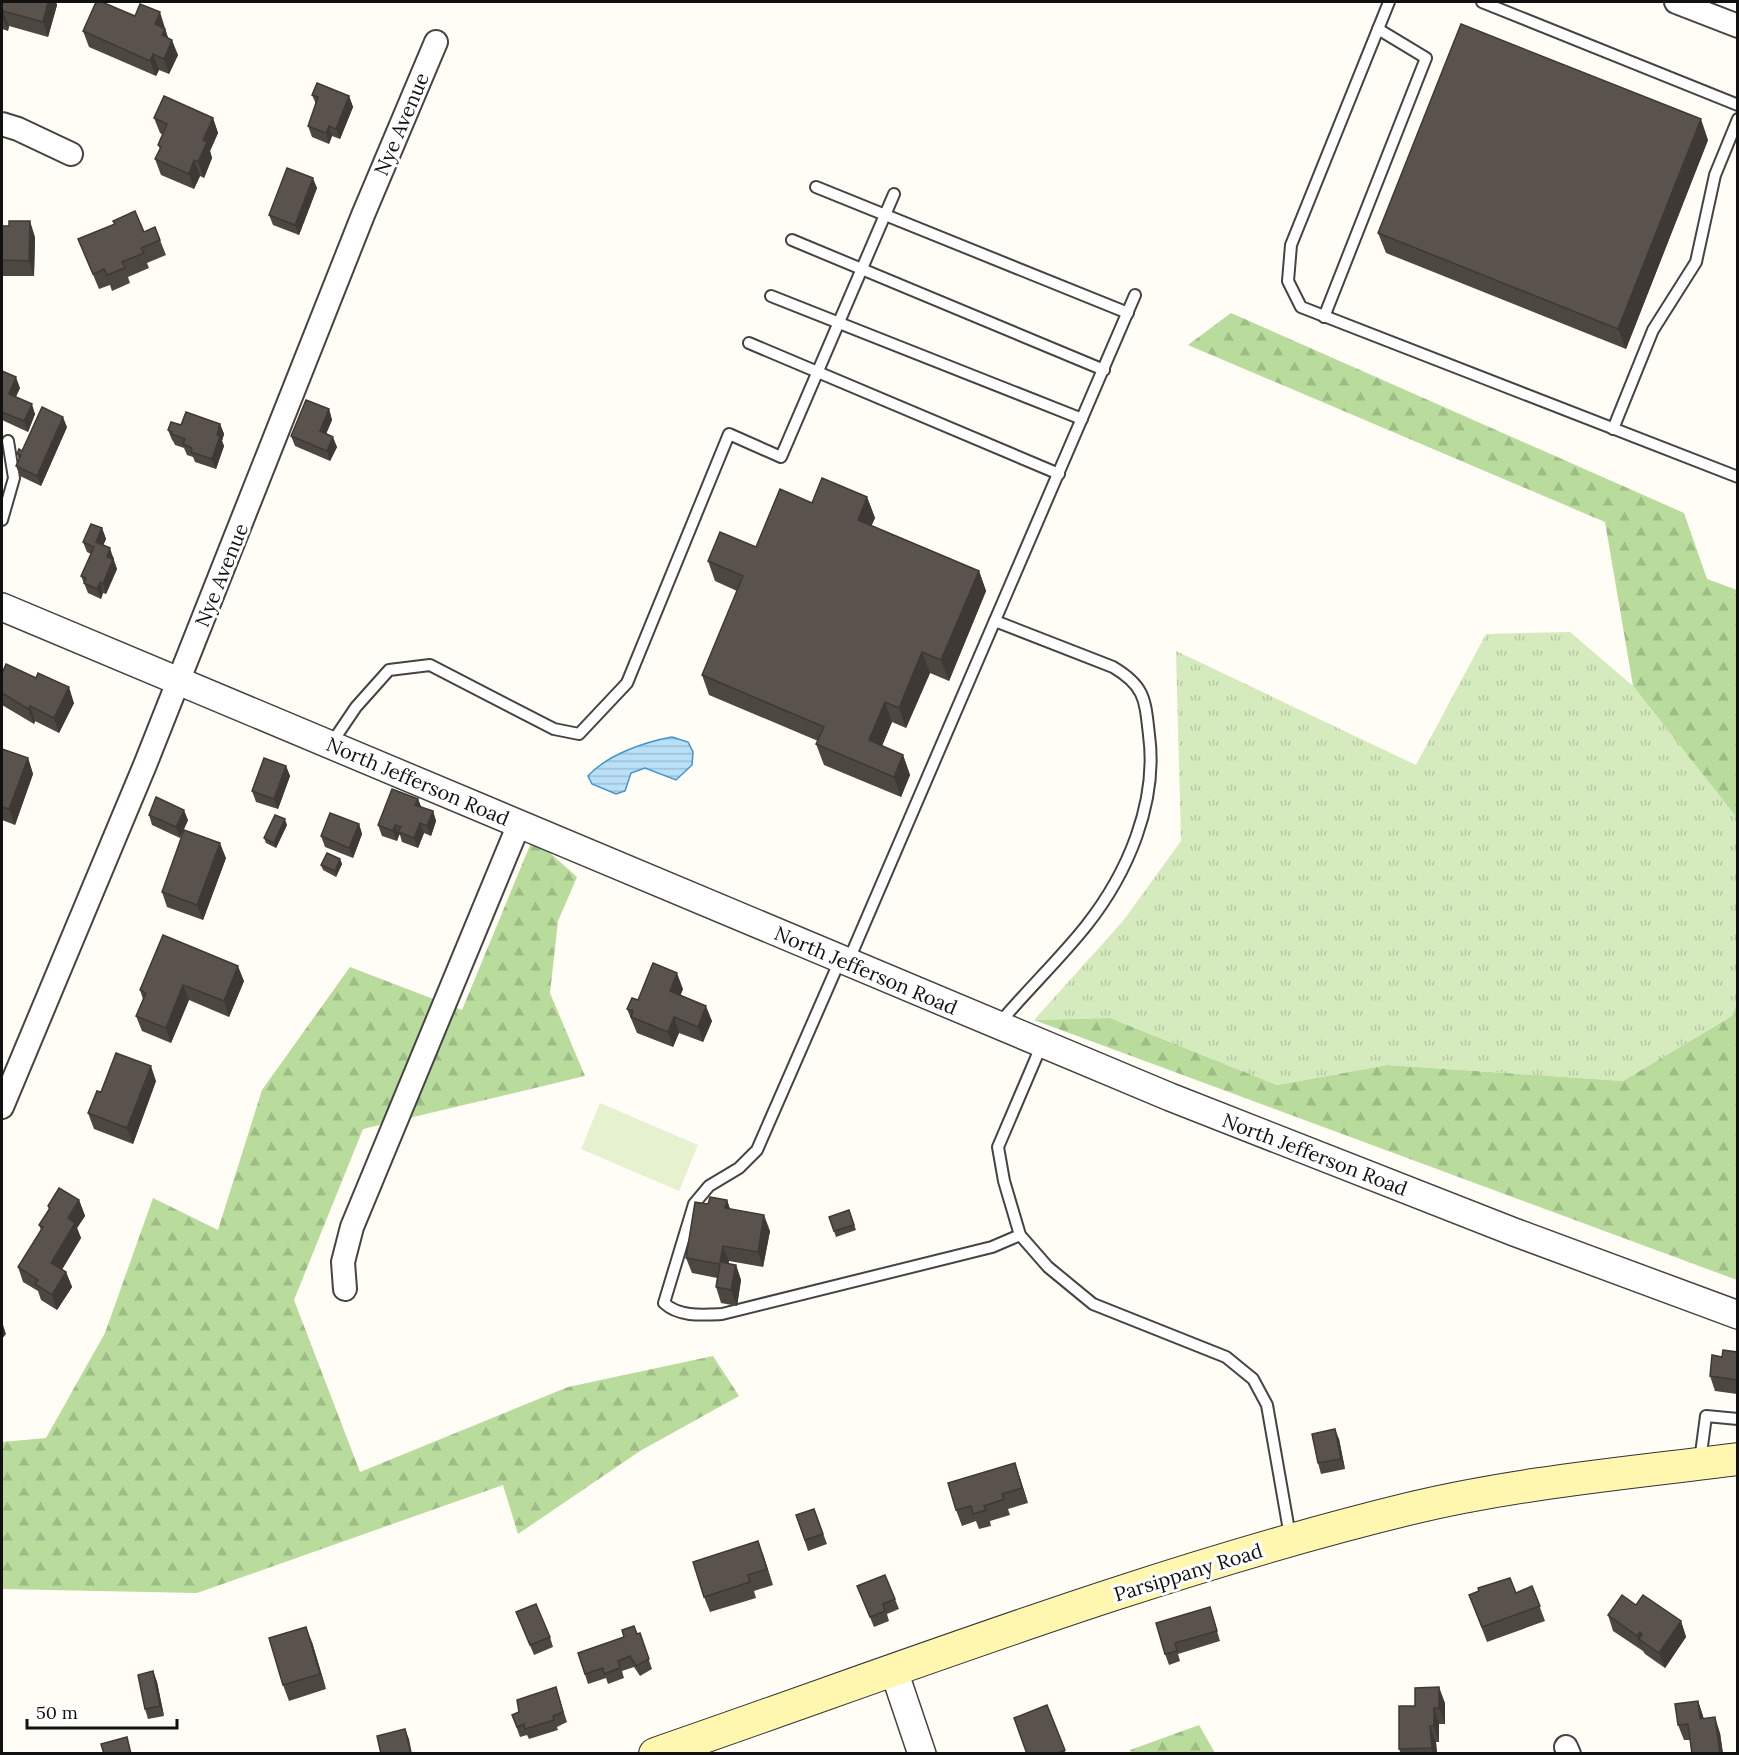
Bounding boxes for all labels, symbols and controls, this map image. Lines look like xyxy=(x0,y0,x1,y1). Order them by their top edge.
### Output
street label: Nye Avenue xyxy=(368,69,434,179)
street label: Nye Avenue xyxy=(189,519,253,630)
street label: North Jefferson Road xyxy=(323,731,513,831)
street label: North Jefferson Road xyxy=(771,920,961,1020)
street label: North Jefferson Road xyxy=(1219,1107,1411,1201)
street label: Parsippany Road xyxy=(1111,1537,1265,1607)
scale bar xyxy=(27,1692,177,1730)
text: 50 m xyxy=(36,1701,78,1724)

